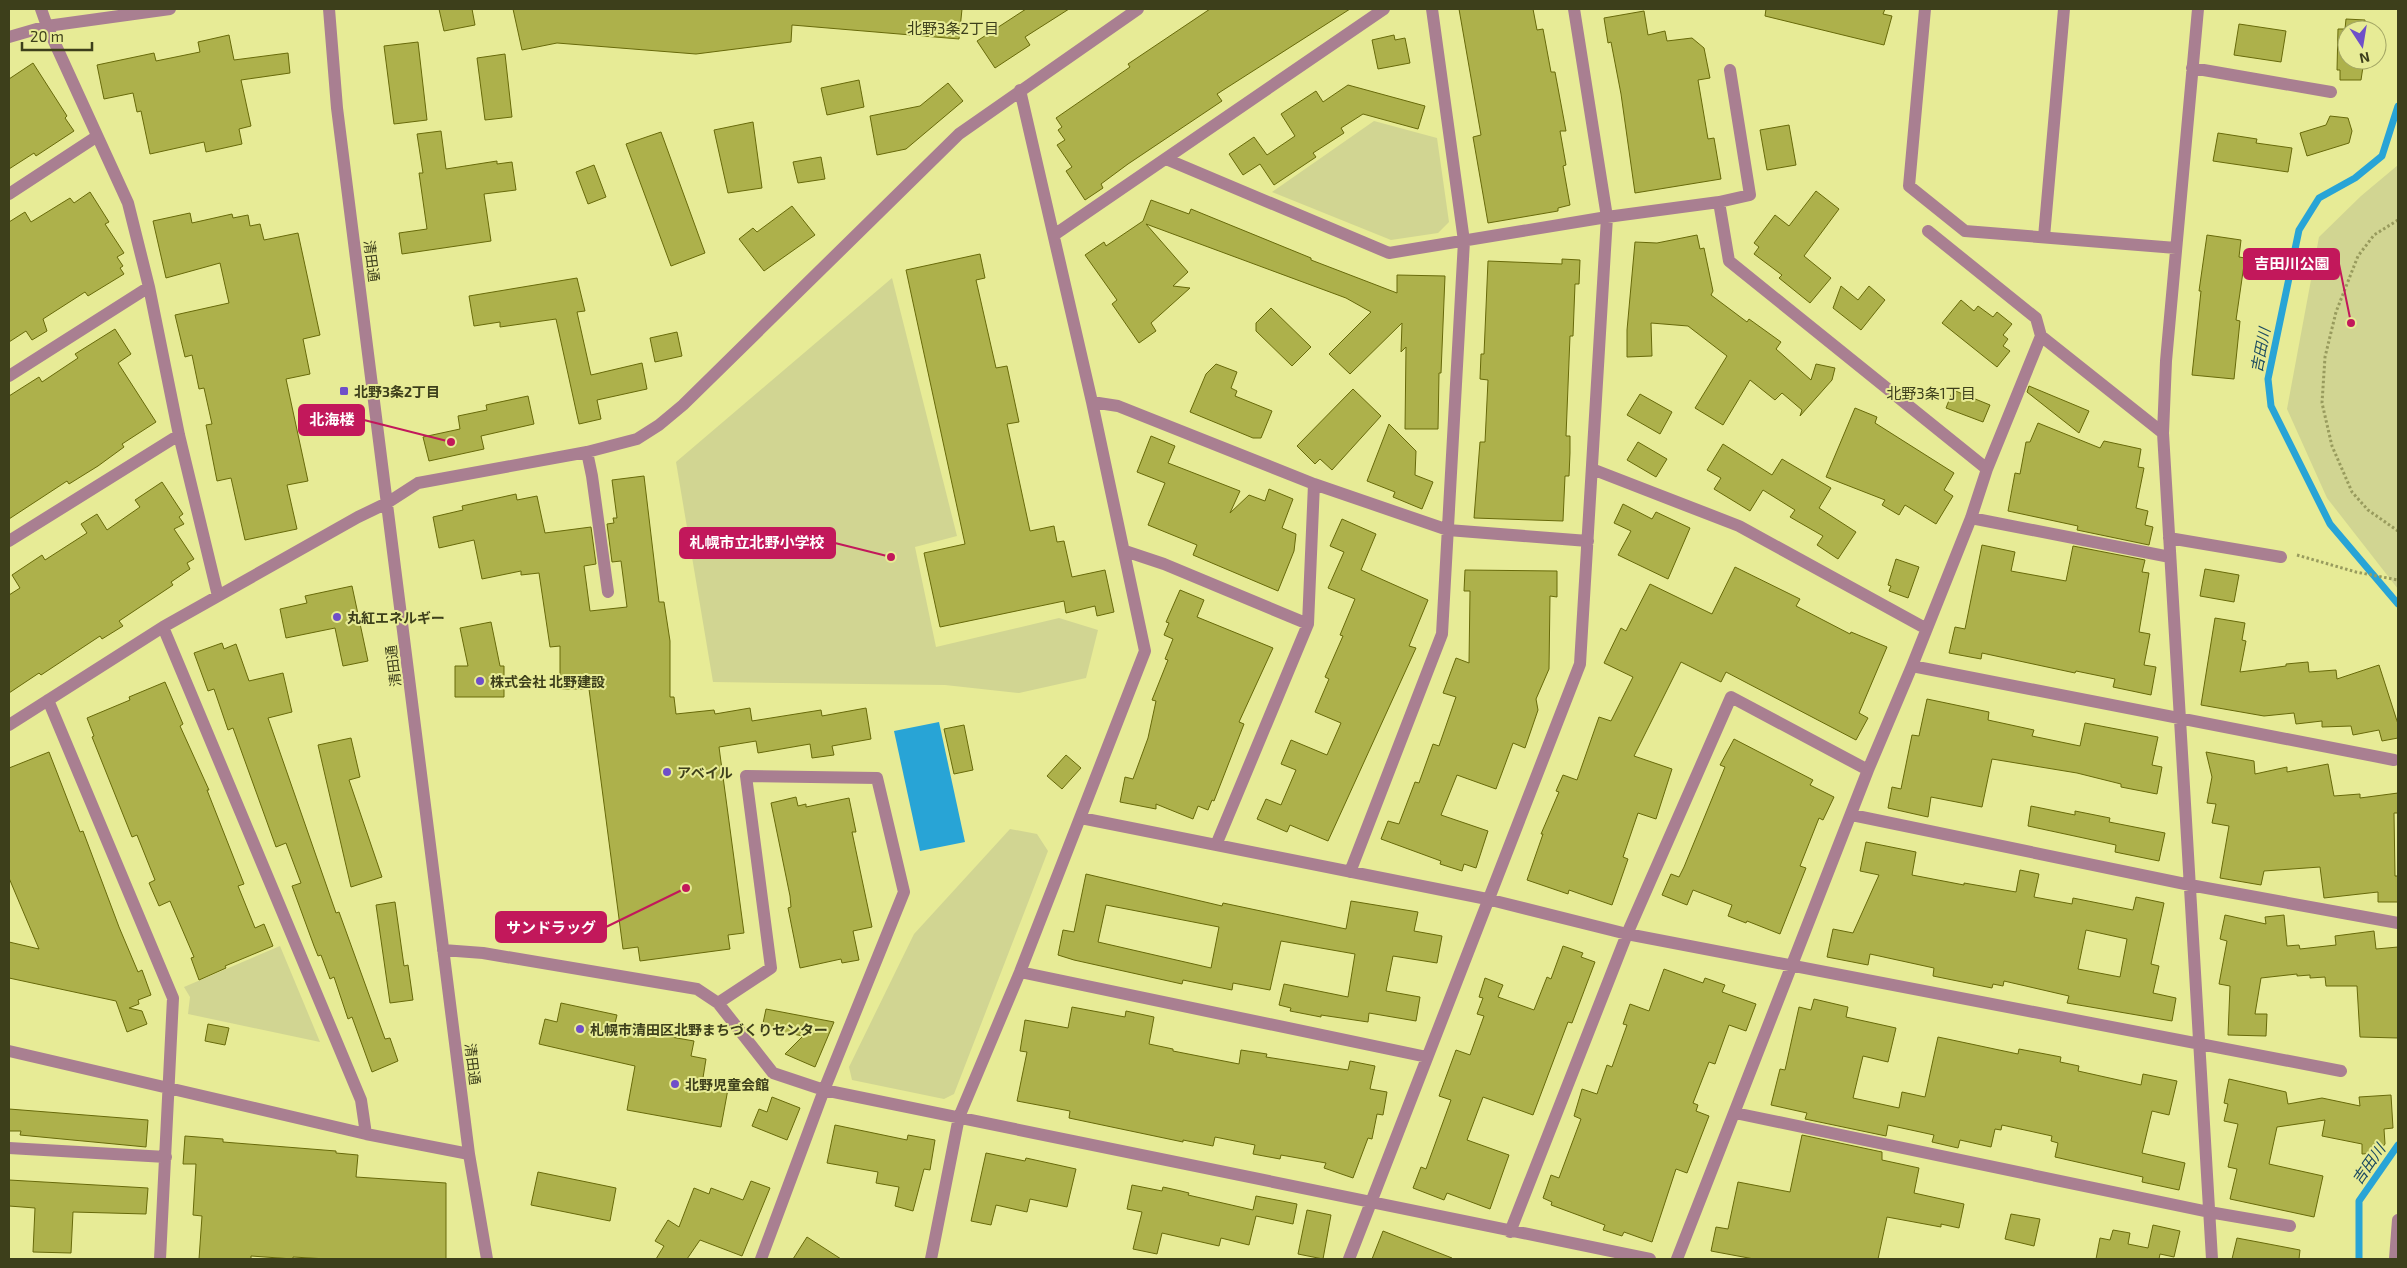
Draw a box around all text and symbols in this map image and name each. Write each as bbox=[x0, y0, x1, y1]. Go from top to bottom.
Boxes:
district label: 北野3条2丁目 bbox=[907, 19, 999, 37]
scale bar bbox=[22, 20, 92, 52]
north arrow bbox=[2337, 20, 2387, 70]
text: 20 m bbox=[30, 27, 64, 45]
text: N bbox=[2358, 49, 2372, 68]
street label: 清田通 bbox=[361, 239, 383, 283]
callout: 吉田川公園 bbox=[2244, 249, 2339, 279]
text: 吉田川公園 bbox=[2254, 254, 2330, 272]
water label: 吉田川 bbox=[2247, 324, 2274, 374]
place label: 北野3条2丁目 bbox=[354, 383, 440, 400]
district label: 北野3条1丁目 bbox=[1886, 384, 1976, 402]
marker: 北野3条2丁目 bbox=[338, 385, 350, 397]
callout: 北海楼 bbox=[299, 405, 364, 435]
text: 北海楼 bbox=[309, 410, 355, 428]
callout: 札幌市立北野小学校 bbox=[680, 528, 835, 558]
text: 札幌市立北野小学校 bbox=[689, 533, 825, 551]
place label: 丸紅エネルギー bbox=[347, 609, 445, 626]
marker: 丸紅エネルギー bbox=[331, 611, 343, 623]
street label: 清田通 bbox=[382, 644, 404, 688]
place label: 株式会社 北野建設 bbox=[490, 673, 605, 690]
marker: 株式会社 北野建設 bbox=[474, 675, 486, 687]
place label: アベイル bbox=[677, 764, 733, 781]
marker: アベイル bbox=[661, 766, 673, 778]
callout: サンドラッグ bbox=[496, 912, 606, 942]
text: サンドラッグ bbox=[506, 918, 596, 936]
place label: 札幌市清田区北野まちづくりセンター bbox=[590, 1021, 828, 1038]
marker: 札幌市清田区北野まちづくりセンター bbox=[574, 1023, 586, 1035]
street label: 清田通 bbox=[462, 1042, 484, 1086]
place label: 北野児童会館 bbox=[685, 1076, 769, 1093]
marker: 北野児童会館 bbox=[669, 1078, 681, 1090]
water label: 吉田川 bbox=[2348, 1139, 2389, 1188]

